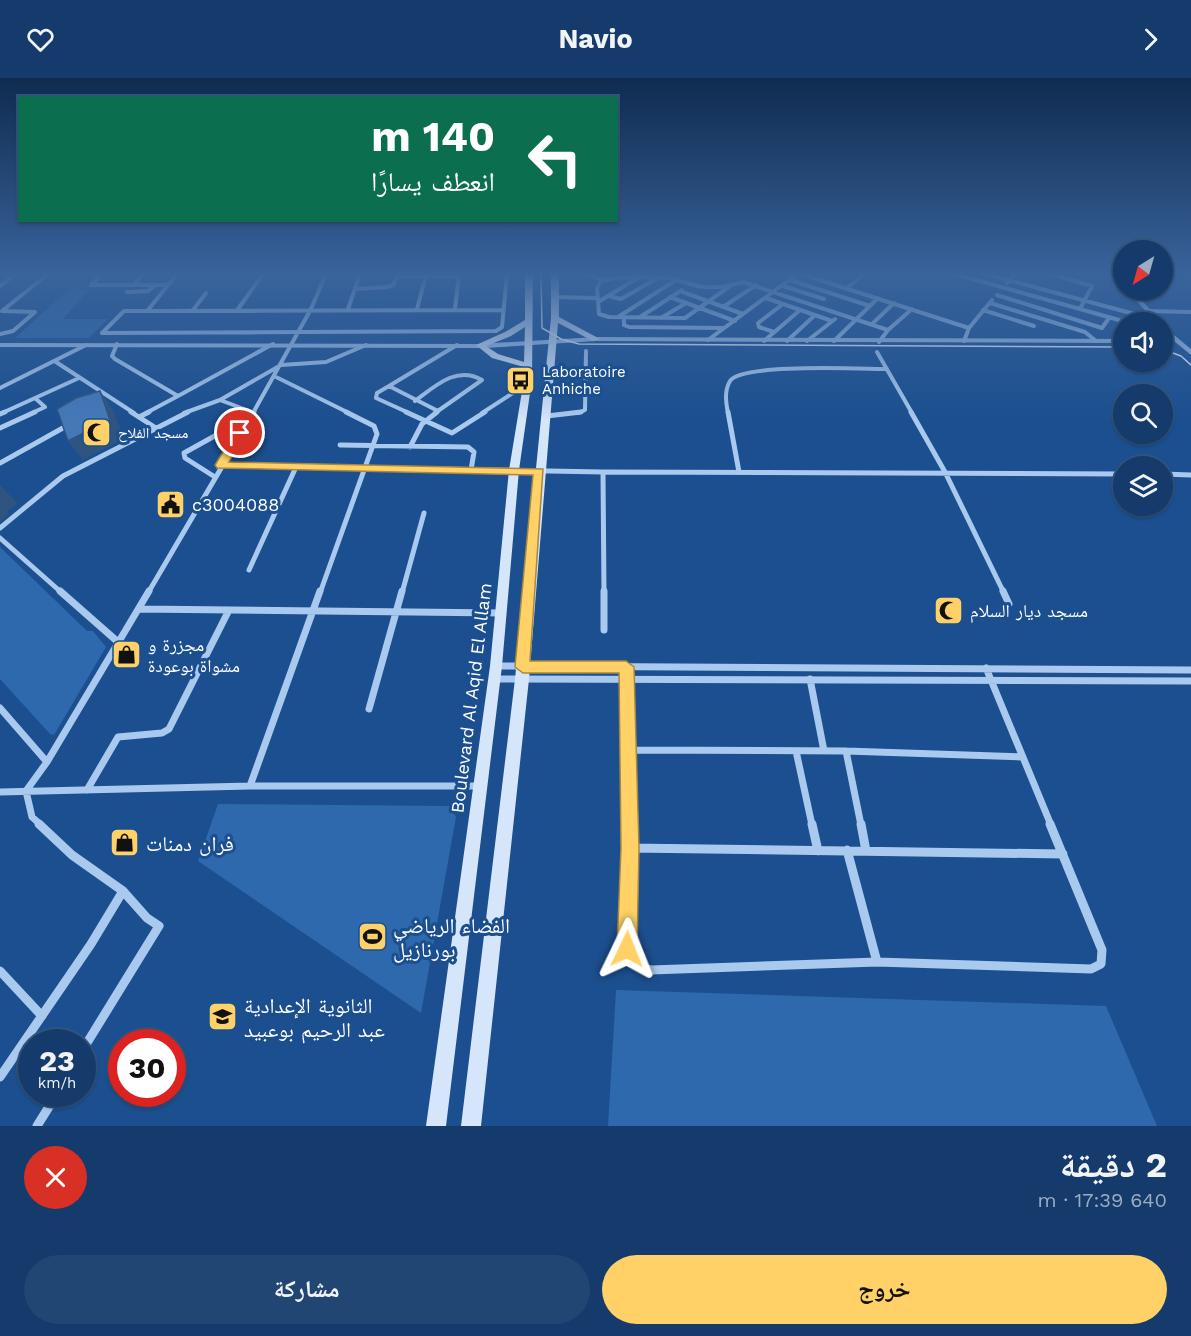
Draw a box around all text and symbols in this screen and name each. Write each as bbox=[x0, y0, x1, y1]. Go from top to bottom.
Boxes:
icon: heart bbox=[24, 23, 57, 56]
text: Navio bbox=[558, 23, 633, 55]
icon: forward bbox=[1134, 23, 1167, 56]
text: 140 m bbox=[371, 112, 495, 161]
icon: left bbox=[516, 120, 594, 198]
text: انعطف يسارًا bbox=[371, 166, 495, 198]
north arrow bbox=[1113, 240, 1173, 300]
map controls bbox=[1113, 240, 1173, 516]
button: sound bbox=[1113, 312, 1173, 372]
place label: Laboratoire Anhiche bbox=[542, 363, 626, 398]
bus stop icon: Laboratoire Anhiche bbox=[505, 365, 537, 397]
button: search bbox=[1113, 384, 1173, 444]
pin bbox=[214, 407, 265, 458]
icon: arrive bbox=[223, 416, 256, 449]
mosque icon: مسجد الفلاح bbox=[81, 417, 113, 449]
place label: مسجد الفلاح bbox=[118, 424, 188, 443]
button: layers bbox=[1113, 456, 1173, 516]
public building icon: c3004088 bbox=[155, 488, 187, 520]
place label: c3004088 bbox=[192, 494, 279, 515]
street label: Boulevard Al Aqid El Allam bbox=[446, 582, 496, 814]
mosque icon: مسجد ديار السلام bbox=[933, 594, 965, 626]
place label: مسجد ديار السلام bbox=[970, 600, 1088, 623]
place label: مجزرة و مشواة بوعودة bbox=[148, 634, 240, 676]
shop icon: مجزرة و مشواة بوعودة bbox=[111, 638, 143, 670]
shop icon: فران دمنات bbox=[109, 827, 141, 859]
place label: فران دمنات bbox=[146, 831, 234, 856]
place label: الفضاء الرياضي بورنازيل bbox=[393, 913, 510, 963]
position arrow bbox=[595, 917, 659, 981]
sports icon: الفضاء الرياضي بورنازيل bbox=[356, 921, 388, 953]
place label: الثانوية الإعدادية عبد الرحيم بوعبيد bbox=[244, 993, 385, 1044]
school or university icon: الثانوية الإعدادية عبد الرحيم بوعبيد bbox=[207, 1001, 239, 1033]
speed limit sign: 30 bbox=[108, 1029, 186, 1107]
text: 23 bbox=[39, 1043, 75, 1078]
text: km/h bbox=[38, 1074, 76, 1092]
text: 2 دقيقة bbox=[1060, 1144, 1167, 1186]
button: close bbox=[24, 1146, 87, 1209]
text: 640 m · 17:39 bbox=[1038, 1188, 1167, 1212]
button: مشاركة bbox=[24, 1255, 590, 1324]
button: خروج bbox=[602, 1255, 1167, 1324]

